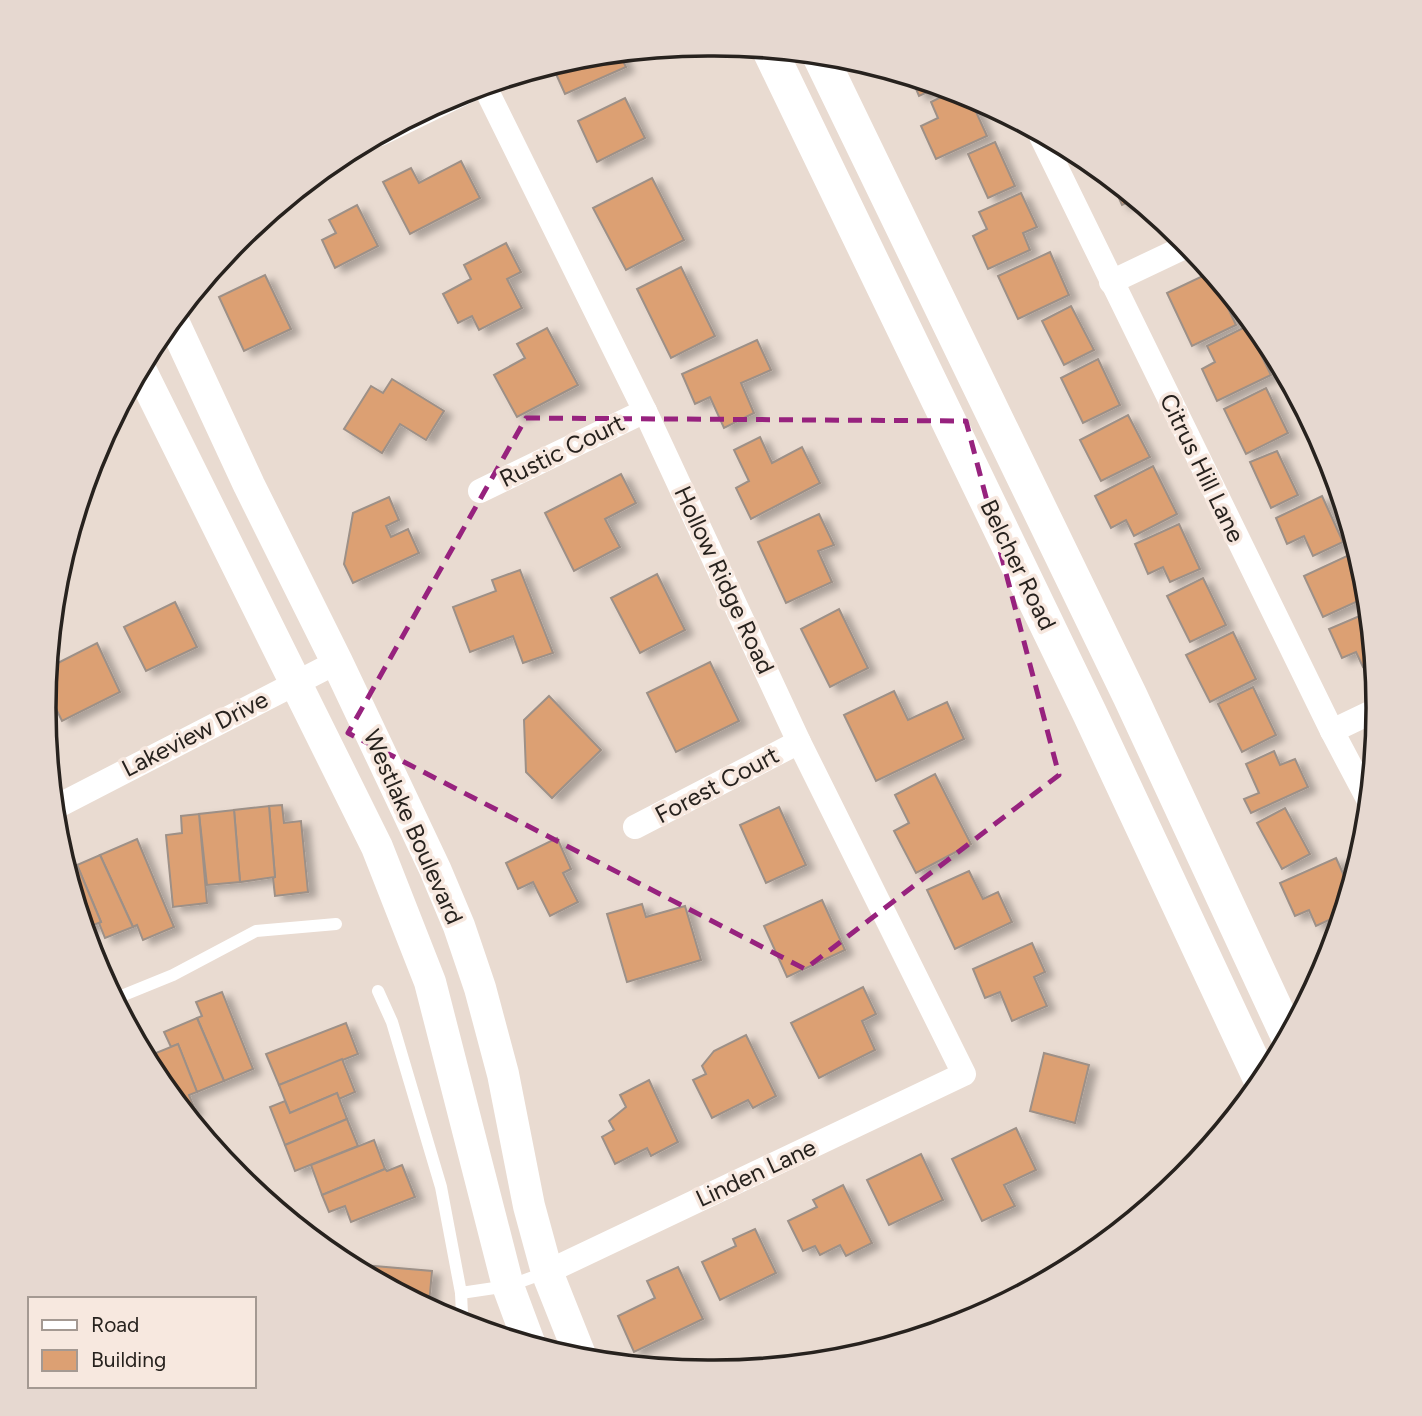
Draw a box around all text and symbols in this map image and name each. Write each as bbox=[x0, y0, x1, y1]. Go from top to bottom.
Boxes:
street label: Citrus Hill Lane bbox=[1154, 389, 1251, 547]
street label: Rustic Court bbox=[495, 408, 629, 493]
street label: Hollow Ridge Road bbox=[668, 481, 781, 678]
street label: Belcher Road bbox=[974, 495, 1063, 635]
street label: Lakeview Drive bbox=[117, 684, 273, 783]
street label: Westlake Boulevard bbox=[357, 725, 469, 929]
street label: Forest Court bbox=[650, 740, 784, 829]
street label: Linden Lane bbox=[691, 1132, 820, 1213]
legend bbox=[28, 1297, 256, 1388]
text: Road bbox=[91, 1312, 139, 1337]
text: Building bbox=[91, 1347, 166, 1372]

